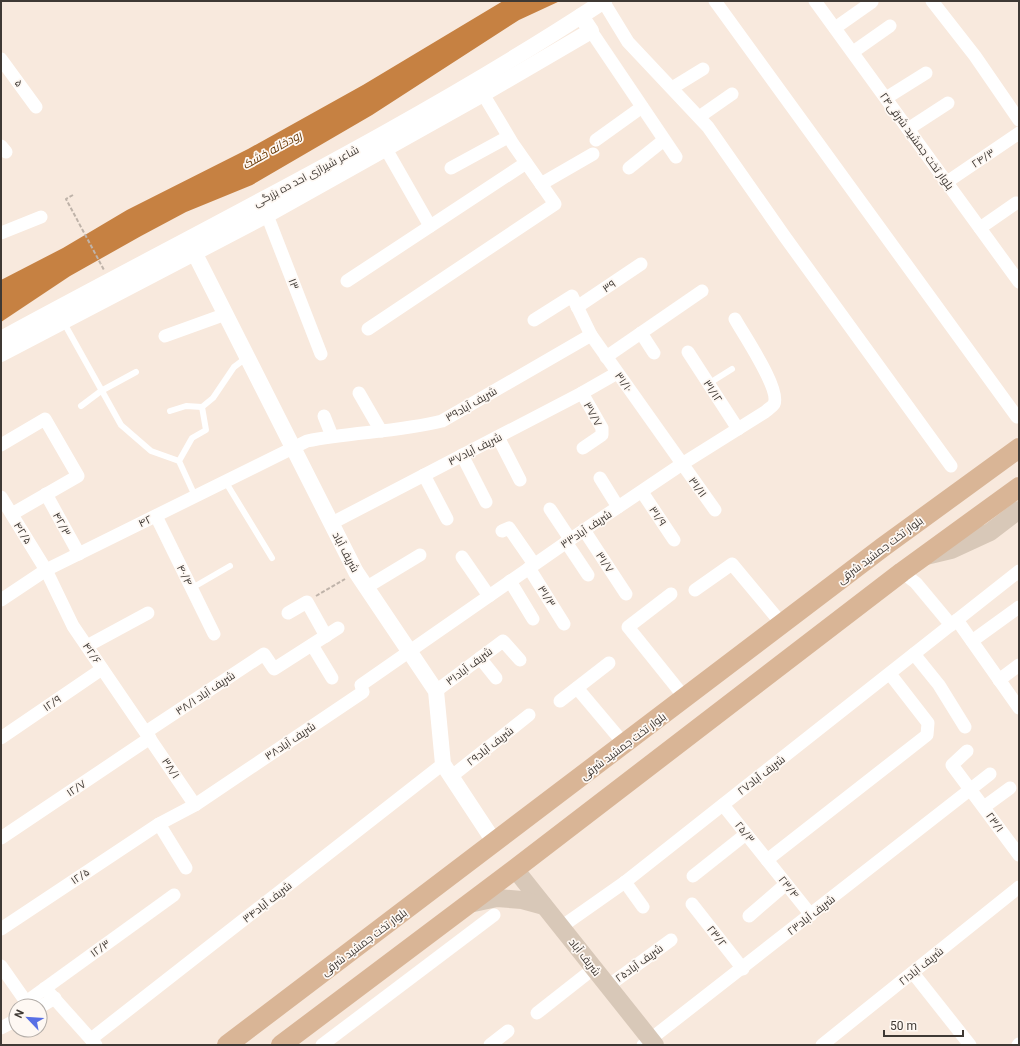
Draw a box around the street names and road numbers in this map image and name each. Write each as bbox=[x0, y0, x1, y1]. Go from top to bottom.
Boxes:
street label: ۵ bbox=[12, 77, 26, 90]
street label: بلوار تخت جمشید شرقی۲۴ bbox=[877, 90, 956, 192]
street label: شاعر شیرازی احد ده بزرگی bbox=[251, 143, 361, 210]
street label: ۲۴/۳ bbox=[969, 146, 997, 171]
street label: ۱۳ bbox=[286, 277, 302, 292]
street label: ۳۹ bbox=[600, 277, 618, 295]
street label: ۳۱/۱۰ bbox=[612, 370, 635, 395]
street label: ۳۱/۱۲ bbox=[700, 377, 725, 405]
street label: شریف آباد۳۹ bbox=[443, 385, 499, 424]
street label: ۳۷/۷ bbox=[581, 400, 605, 429]
street label: شریف آباد۳۷ bbox=[446, 430, 504, 468]
street label: ۳۱/۱۱ bbox=[686, 475, 709, 500]
street label: ۳۱/۹ bbox=[646, 504, 669, 529]
street label: شریف آباد۳۳ bbox=[558, 508, 614, 551]
street label: ۴۲/۳ bbox=[50, 510, 73, 538]
street label: ۴۲ bbox=[136, 513, 154, 530]
street label: بلوار تخت جمشید شرقی bbox=[835, 514, 926, 587]
street label: ۴۲/۵ bbox=[11, 520, 34, 547]
street label: شریف آباد bbox=[330, 530, 362, 575]
street label: ۳۱/۷ bbox=[593, 549, 616, 575]
street label: ۴۰/۴ bbox=[174, 563, 195, 588]
street label: ۳۱/۳ bbox=[535, 583, 558, 609]
street label: ۴۲/۶ bbox=[80, 640, 103, 666]
street label: شریف آباد۳۱ bbox=[444, 645, 495, 688]
street label: ۳۸/۱ شریف آباد bbox=[173, 669, 237, 718]
street label: ۱۲/۹ bbox=[41, 693, 64, 714]
street label: بلوار تخت جمشید شرقی bbox=[578, 710, 669, 783]
street label: شریف آباد۳۸ bbox=[262, 720, 318, 763]
street label: شریف آباد۲۹ bbox=[464, 724, 516, 769]
street label: شریف آباد۲۷ bbox=[735, 753, 788, 798]
street label: ۳۸/۱ bbox=[159, 755, 182, 781]
street label: ۱۲/۷ bbox=[64, 777, 89, 800]
street label: ۲۳/۱ bbox=[983, 810, 1006, 835]
street label: ۲۵/۳ bbox=[732, 819, 757, 846]
street label: ۱۲/۵ bbox=[68, 866, 92, 887]
street label: ۲۳/۴ bbox=[776, 873, 802, 901]
street label: شریف آباد۳۴ bbox=[240, 879, 294, 926]
street label: شریف آباد۲۳ bbox=[785, 893, 838, 938]
street label: بلوار تخت جمشید شرقی bbox=[319, 906, 410, 979]
street label: ۲۳/۲ bbox=[704, 923, 729, 950]
street label: شریف آباد bbox=[566, 936, 603, 979]
street label: ۱۲/۳ bbox=[88, 937, 113, 960]
street label: شریف آباد۲۵ bbox=[613, 942, 666, 985]
street label: شریف آباد۲۱ bbox=[897, 945, 946, 988]

